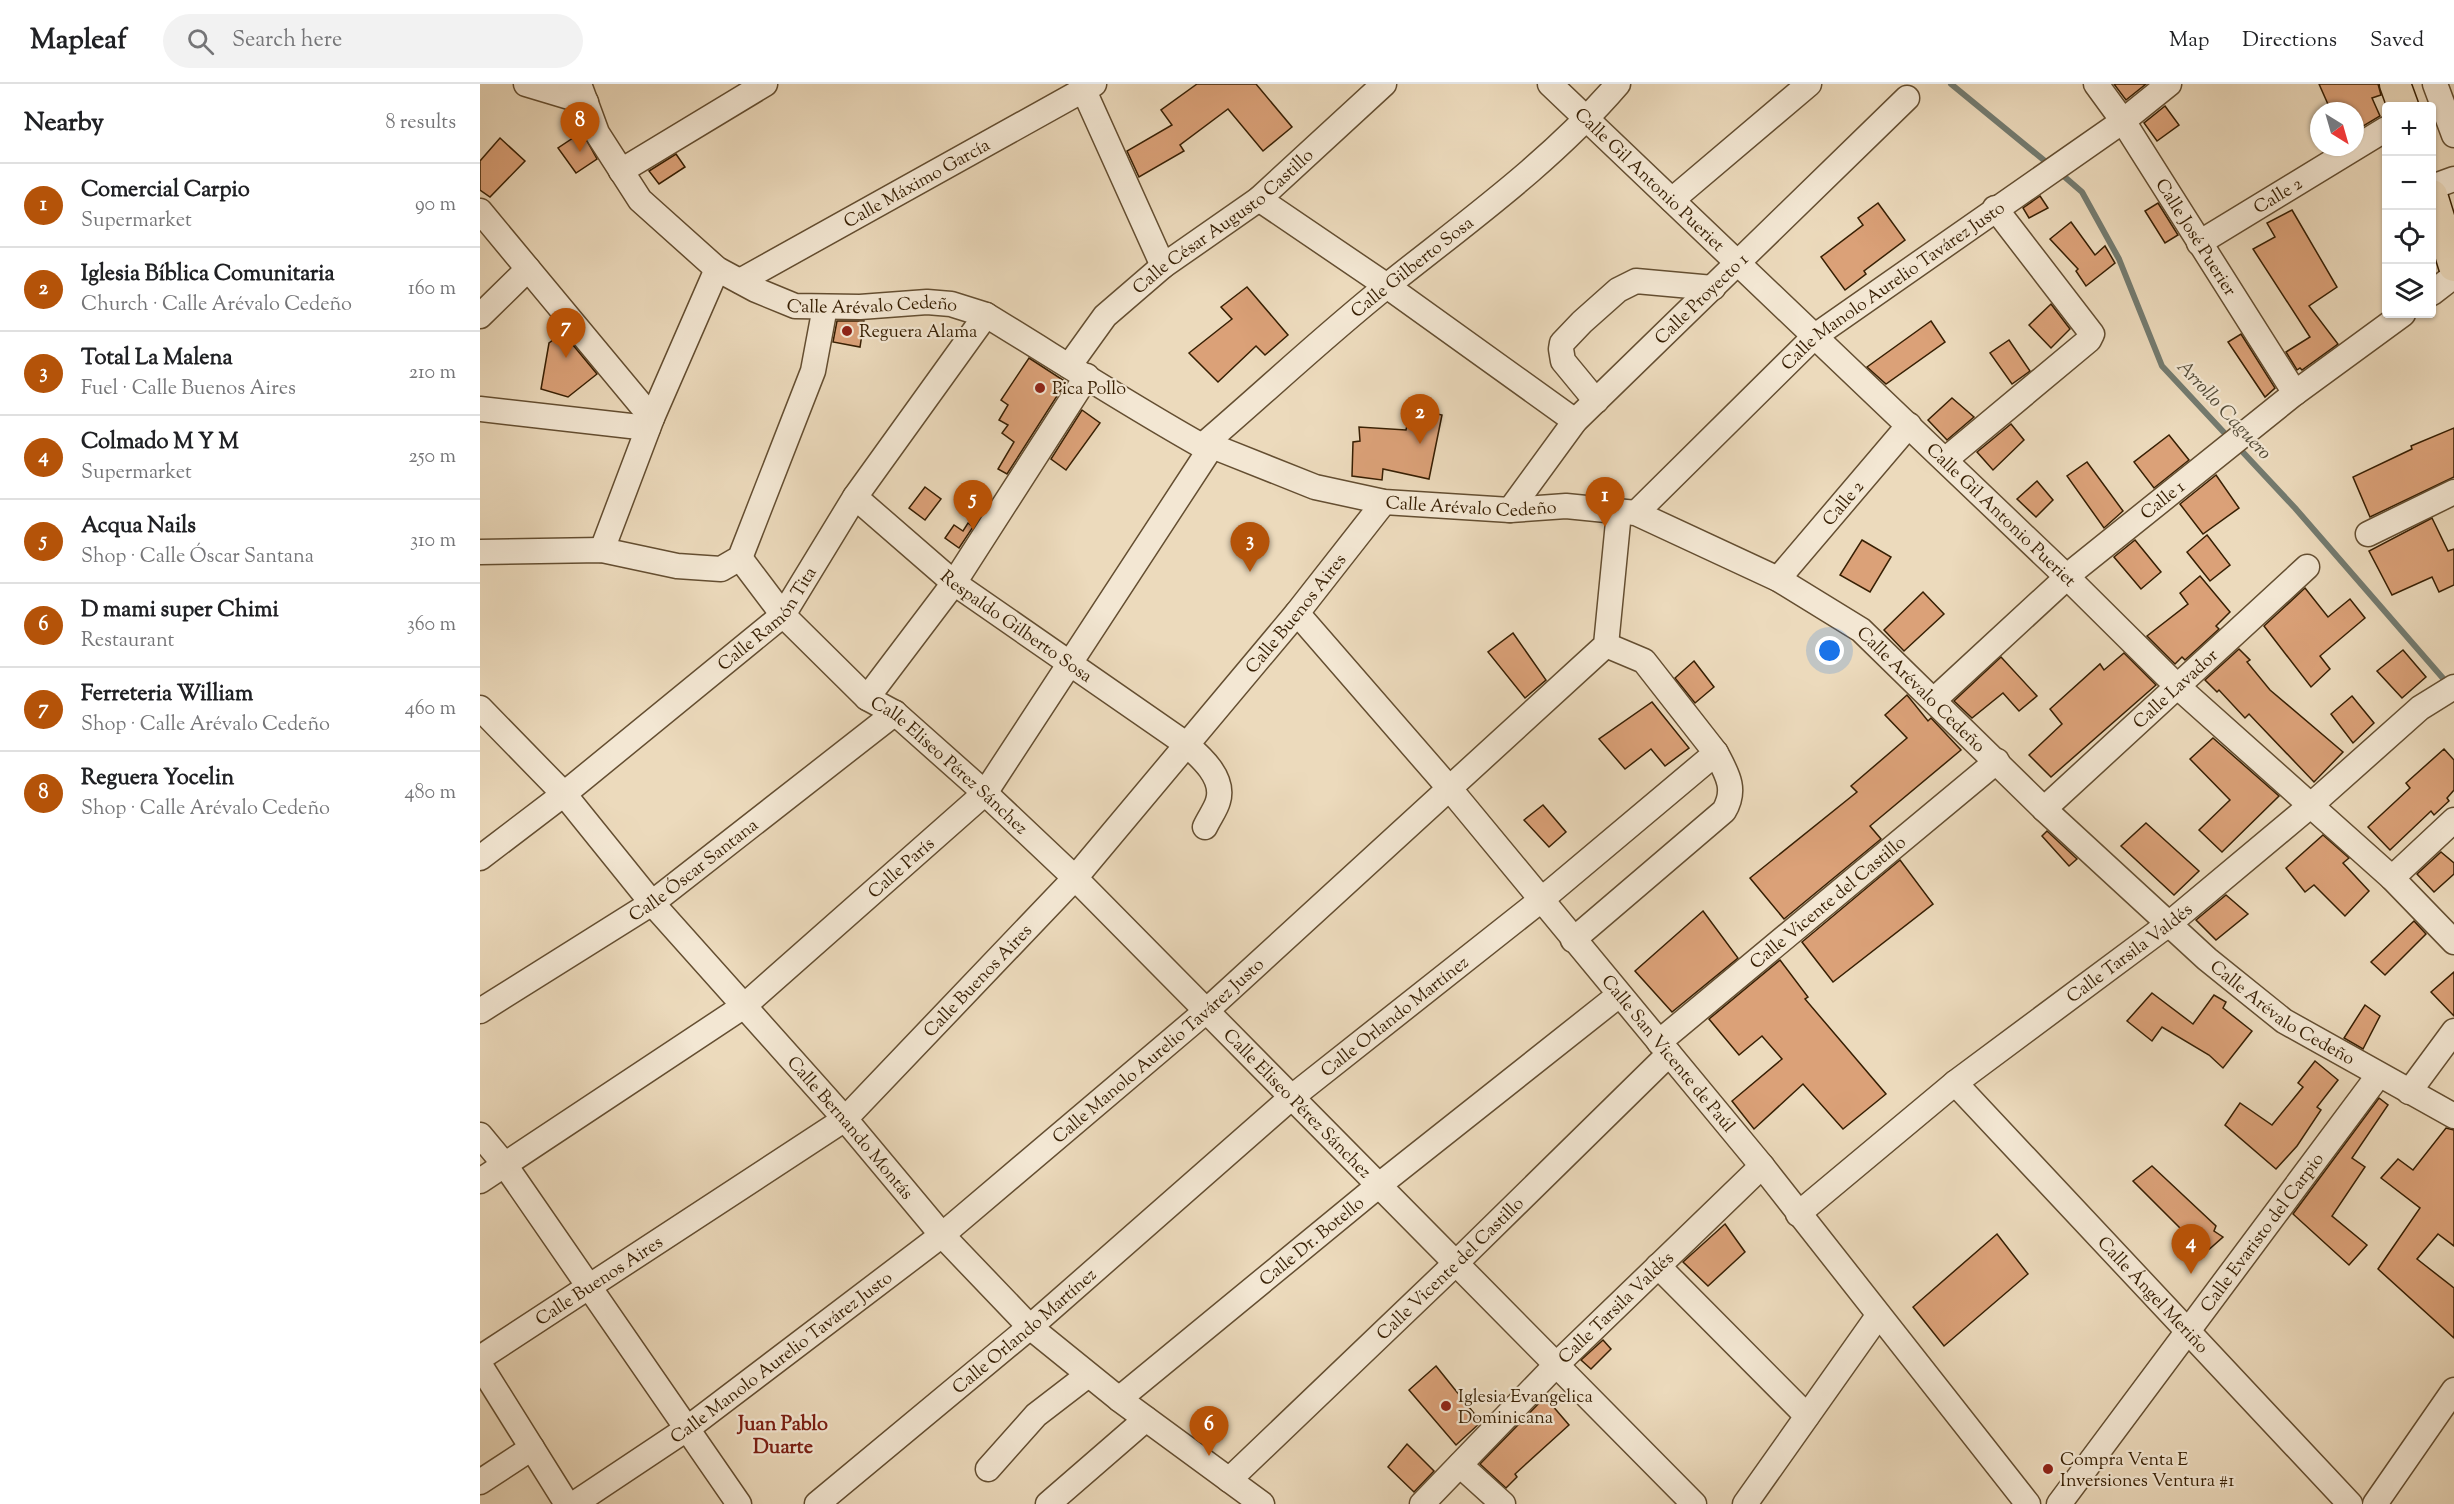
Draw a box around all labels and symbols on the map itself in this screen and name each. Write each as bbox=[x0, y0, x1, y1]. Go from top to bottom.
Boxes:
north arrow bbox=[2310, 102, 2364, 156]
pin: 8 bbox=[560, 103, 600, 152]
street label: Calle Gil Antonio Pueriet bbox=[1568, 103, 1729, 259]
street label: Calle Máximo García bbox=[839, 133, 995, 236]
street label: Calle César Augusto Castillo bbox=[1128, 144, 1321, 302]
street label: Calle 2 bbox=[2249, 172, 2309, 222]
street label: Calle José Puerier bbox=[2148, 174, 2242, 302]
street label: Calle Manolo Aurelio Tavárez Justo bbox=[1776, 196, 2011, 378]
street label: Calle Gilberto Sosa bbox=[1346, 211, 1480, 325]
street label: Calle Proyecto 1 bbox=[1650, 248, 1755, 352]
street label: Calle Arévalo Cedeño bbox=[782, 291, 961, 322]
pin: 7 bbox=[546, 308, 586, 358]
place label: Reguera Alama bbox=[859, 320, 977, 346]
marker: Reguera Alama bbox=[840, 324, 854, 338]
water label: Arrollo Caguero bbox=[2169, 354, 2277, 467]
place label: Pica Pollo bbox=[1052, 377, 1126, 403]
marker: Pica Pollo bbox=[1033, 381, 1047, 395]
pin: 2 bbox=[1400, 394, 1440, 444]
street label: Calle Gil Antonio Pueriet bbox=[1919, 438, 2081, 594]
street label: Calle 2 bbox=[1817, 475, 1872, 533]
street label: Calle 1 bbox=[2136, 475, 2192, 527]
pin: 1 bbox=[1586, 478, 1624, 527]
pin: 5 bbox=[954, 480, 992, 530]
street label: Calle Arévalo Cedeño bbox=[1385, 491, 1558, 525]
pin: 3 bbox=[1230, 522, 1270, 572]
street label: Calle Buenos Aires bbox=[1240, 549, 1354, 680]
street label: Calle Ramón Tita bbox=[713, 563, 824, 678]
street label: Respaldo Gilberto Sosa bbox=[933, 565, 1097, 690]
street label: Calle Arévalo Cedeño bbox=[1850, 621, 1990, 760]
your location bbox=[1815, 636, 1844, 665]
street label: Calle Lavador bbox=[2128, 644, 2225, 736]
street label: Calle Eliseo Pérez Sánchez bbox=[865, 691, 1033, 842]
street label: Calle Óscar Santana bbox=[625, 813, 765, 929]
street label: Calle Vicente del Castillo bbox=[1745, 831, 1913, 976]
street label: Calle París bbox=[863, 832, 941, 906]
street label: Calle Tarsila Valdés bbox=[2062, 898, 2199, 1011]
street label: Calle Buenos Aires bbox=[918, 919, 1039, 1044]
street label: Calle Orlando Martínez bbox=[1316, 951, 1475, 1084]
street label: Calle Manolo Aurelio Tavárez Justo bbox=[1048, 953, 1271, 1151]
street label: Calle Arévalo Cedeño bbox=[2203, 955, 2359, 1073]
street label: Calle San Vicente de Paúl bbox=[1594, 970, 1740, 1139]
street label: Calle Eliseo Pérez Sánchez bbox=[1216, 1024, 1376, 1185]
street label: Calle Bernando Montás bbox=[780, 1051, 918, 1206]
street label: Calle Evaristo del Carpio bbox=[2195, 1148, 2331, 1319]
street label: Calle Dr. Botello bbox=[1254, 1191, 1371, 1293]
street label: Calle Vicente del Castillo bbox=[1372, 1192, 1531, 1347]
pin: 4 bbox=[2172, 1224, 2210, 1274]
street label: Calle Buenos Aires bbox=[531, 1230, 669, 1333]
street label: Calle Ángel Meriño bbox=[2090, 1231, 2214, 1360]
street label: Calle Tarsila Valdés bbox=[1553, 1247, 1681, 1371]
street label: Calle Orlando Martínez bbox=[947, 1263, 1103, 1401]
street label: Calle Manolo Aurelio Tavárez Justo bbox=[666, 1266, 899, 1451]
place label: Iglesia Evangelica Dominicana bbox=[1458, 1385, 1593, 1432]
marker: Iglesia Evangelica Dominicana bbox=[1439, 1399, 1453, 1413]
pin: 6 bbox=[1190, 1406, 1228, 1456]
district label: Juan Pablo Duarte bbox=[736, 1411, 828, 1463]
place label: Compra Venta E Inversiones Ventura #1 bbox=[2060, 1448, 2234, 1495]
marker: Compra Venta E Inversiones Ventura #1 bbox=[2041, 1462, 2055, 1476]

